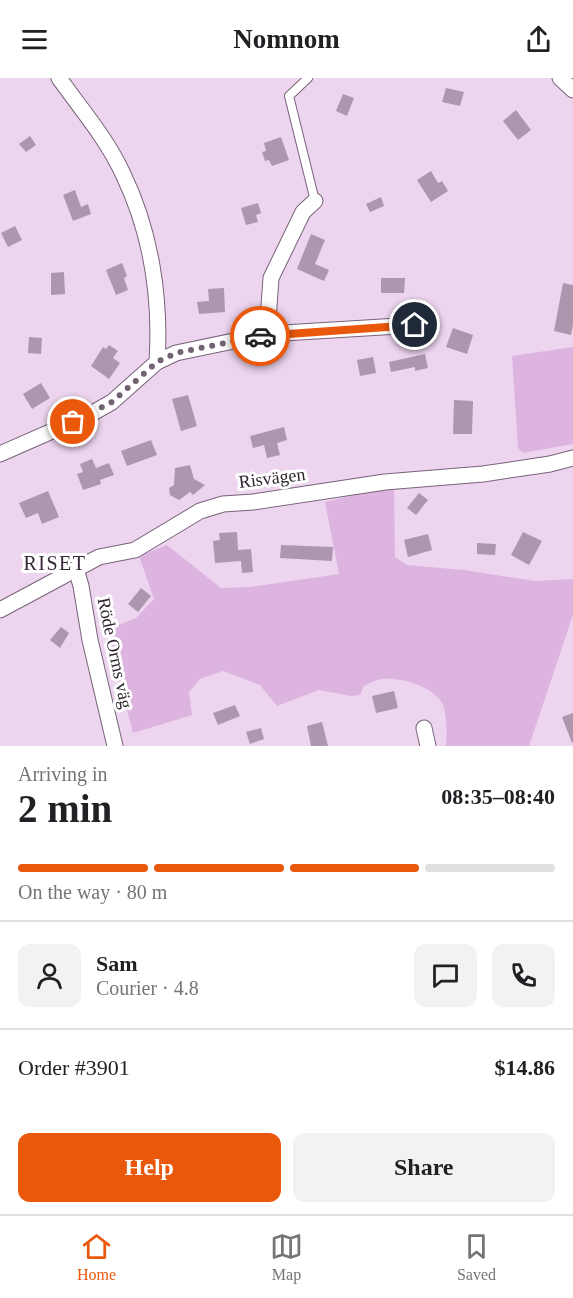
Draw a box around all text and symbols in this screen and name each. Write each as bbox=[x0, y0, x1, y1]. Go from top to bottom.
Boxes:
icon: menu bbox=[18, 23, 51, 56]
icon: share bbox=[522, 23, 555, 56]
text: Nomnom bbox=[233, 24, 340, 54]
pin bbox=[389, 299, 440, 350]
courier bbox=[230, 306, 290, 366]
icon: home bbox=[398, 308, 431, 341]
icon: car bbox=[244, 320, 277, 353]
pin bbox=[47, 396, 98, 447]
icon: bag bbox=[56, 405, 89, 438]
street label: Risvägen bbox=[238, 464, 306, 492]
district label: RISET bbox=[23, 552, 87, 574]
street label: Röde Orms väg bbox=[93, 596, 137, 710]
text: Arriving in bbox=[18, 763, 107, 785]
text: 08:35–08:40 bbox=[441, 784, 555, 809]
text: 2 min bbox=[18, 787, 112, 830]
text: On the way · 80 m bbox=[18, 881, 167, 903]
button: person bbox=[18, 944, 81, 1007]
button: chat bbox=[414, 944, 477, 1007]
button: phone bbox=[492, 944, 555, 1007]
text: Sam bbox=[96, 951, 138, 976]
text: Courier · 4.8 bbox=[96, 977, 199, 999]
text: Order #3901 bbox=[18, 1055, 130, 1080]
text: $14.86 bbox=[495, 1055, 555, 1080]
button: Help bbox=[18, 1133, 281, 1202]
button: Share bbox=[293, 1133, 555, 1202]
tab: Home bbox=[77, 1230, 116, 1284]
tab: Map bbox=[270, 1230, 303, 1284]
tab: Saved bbox=[457, 1230, 496, 1284]

